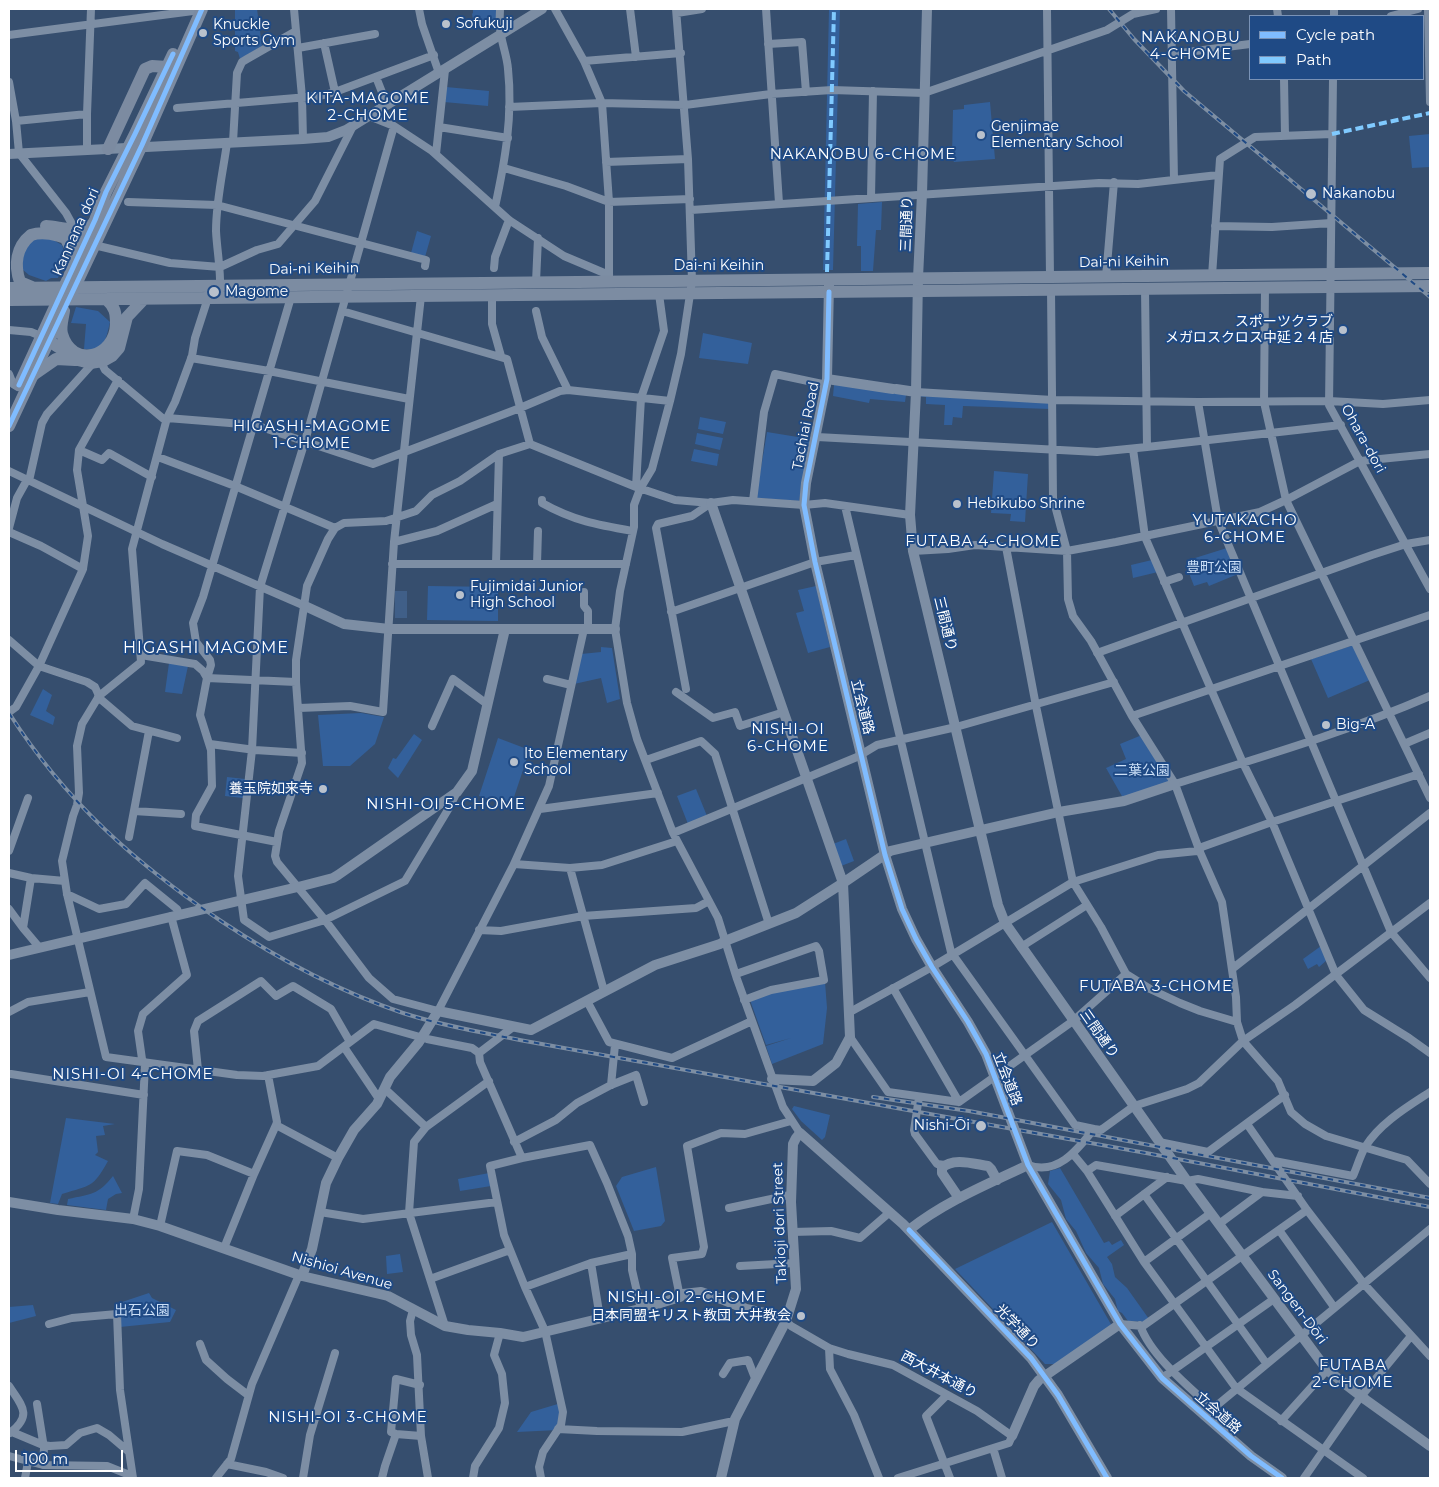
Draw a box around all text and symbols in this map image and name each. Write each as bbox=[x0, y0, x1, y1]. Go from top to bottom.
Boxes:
legend bbox=[1249, 15, 1424, 80]
place label: Sofukuji bbox=[456, 16, 513, 32]
place label: Knuckle Sports Gym bbox=[213, 17, 295, 49]
marker: Sofukuji bbox=[440, 18, 452, 30]
text: Cycle path bbox=[1296, 25, 1375, 44]
marker: Knuckle Sports Gym bbox=[197, 27, 209, 39]
district label: NAKANOBU 4-CHOME bbox=[1140, 29, 1242, 64]
text: Path bbox=[1296, 50, 1332, 69]
district label: KITA-MAGOME 2-CHOME bbox=[305, 90, 431, 125]
place label: Genjimae Elementary School bbox=[991, 119, 1123, 152]
marker: Genjimae Elementary School bbox=[975, 129, 987, 141]
district label: NAKANOBU 6-CHOME bbox=[768, 146, 958, 164]
street label: Kannana dori bbox=[49, 186, 103, 278]
place label: Nakanobu bbox=[1322, 186, 1395, 202]
marker: Nakanobu bbox=[1304, 187, 1318, 201]
street label: 三間通り bbox=[898, 196, 916, 252]
street label: Dai-ni Keihin bbox=[1079, 253, 1169, 271]
street label: Dai-ni Keihin bbox=[674, 258, 764, 274]
street label: Dai-ni Keihin bbox=[269, 260, 359, 278]
place label: Magome bbox=[225, 284, 288, 300]
marker: Magome bbox=[207, 285, 221, 299]
place label: スポーツクラブ メガロスクロス中延２４店 bbox=[1165, 314, 1333, 347]
marker: スポーツクラブ メガロスクロス中延２４店 bbox=[1337, 324, 1349, 336]
street label: Tachiai Road bbox=[789, 381, 823, 471]
street label: Ohara-dori bbox=[1337, 402, 1389, 476]
district label: HIGASHI-MAGOME 1-CHOME bbox=[231, 418, 393, 453]
place label: Hebikubo Shrine bbox=[967, 496, 1085, 512]
marker: Hebikubo Shrine bbox=[951, 498, 963, 510]
district label: YUTAKACHO 6-CHOME bbox=[1191, 512, 1299, 547]
district label: FUTABA 4-CHOME bbox=[903, 533, 1063, 551]
park label: 豊町公園 bbox=[1186, 560, 1242, 576]
place label: Fujimidai Junior High School bbox=[470, 579, 583, 612]
marker: Fujimidai Junior High School bbox=[454, 589, 466, 601]
street label: 三間通り bbox=[930, 595, 960, 653]
district label: HIGASHI MAGOME bbox=[121, 638, 291, 658]
street label: 立会道路 bbox=[847, 678, 877, 736]
place label: Big-A bbox=[1336, 717, 1375, 733]
marker: Big-A bbox=[1320, 719, 1332, 731]
district label: NISHI-OI 6-CHOME bbox=[746, 721, 830, 756]
place label: Ito Elementary School bbox=[524, 746, 627, 779]
marker: Ito Elementary School bbox=[508, 756, 520, 768]
park label: 二葉公園 bbox=[1114, 763, 1170, 779]
place label: 養玉院如来寺 bbox=[229, 781, 313, 797]
marker: 養玉院如来寺 bbox=[317, 783, 329, 795]
district label: NISHI-OI 5-CHOME bbox=[364, 796, 528, 814]
district label: FUTABA 3-CHOME bbox=[1077, 978, 1235, 996]
street label: 三間通り bbox=[1076, 1006, 1122, 1062]
street label: 立会道路 bbox=[989, 1050, 1025, 1108]
district label: NISHI-OI 4-CHOME bbox=[50, 1066, 216, 1084]
place label: Nishi-Ōi bbox=[914, 1118, 970, 1134]
marker: Nishi-Ōi bbox=[974, 1119, 988, 1133]
street label: Takioji dori Street bbox=[769, 1162, 791, 1284]
street label: Nishioi Avenue bbox=[290, 1249, 394, 1293]
street label: Sangen-Dōri bbox=[1264, 1266, 1330, 1348]
district label: NISHI-OI 2-CHOME bbox=[605, 1289, 769, 1307]
street label: 光学通り bbox=[992, 1301, 1042, 1353]
park label: 出石公園 bbox=[114, 1303, 170, 1319]
place label: 日本同盟キリスト教団 大井教会 bbox=[591, 1308, 791, 1324]
marker: 日本同盟キリスト教団 大井教会 bbox=[795, 1310, 807, 1322]
street label: 西大井本通り bbox=[898, 1348, 980, 1402]
district label: FUTABA 2-CHOME bbox=[1312, 1357, 1394, 1392]
street label: 立会道路 bbox=[1191, 1388, 1245, 1438]
district label: NISHI-OI 3-CHOME bbox=[266, 1409, 430, 1427]
scale bar bbox=[18, 1440, 125, 1472]
text: 100 m bbox=[23, 1449, 68, 1468]

